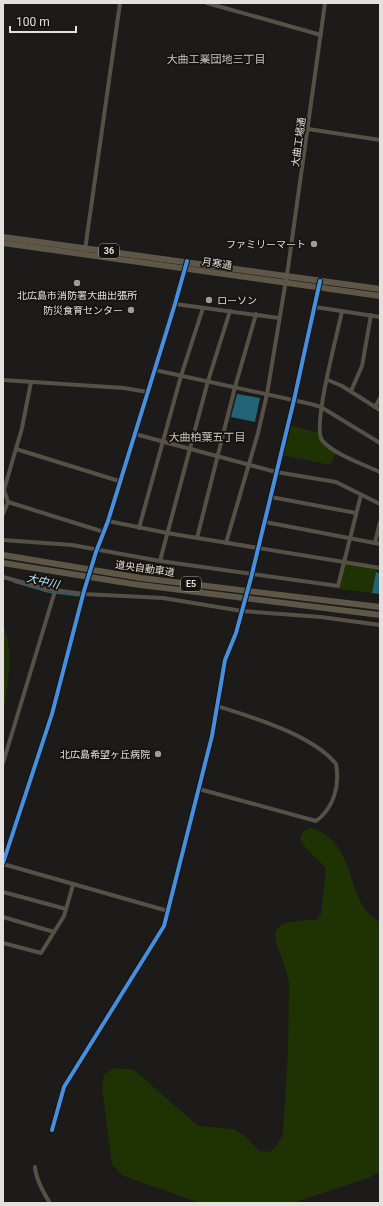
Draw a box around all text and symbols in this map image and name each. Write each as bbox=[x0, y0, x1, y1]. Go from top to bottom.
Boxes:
scale bar bbox=[10, 8, 76, 34]
text: 100 m bbox=[16, 15, 50, 29]
district label: 大曲工業団地三丁目 bbox=[167, 53, 266, 66]
street label: 大曲工場通 bbox=[290, 117, 307, 168]
place label: ファミリーマート bbox=[226, 239, 306, 250]
marker: ファミリーマート bbox=[309, 239, 319, 249]
road number: 36 bbox=[99, 244, 119, 258]
street label: 月寒通 bbox=[201, 256, 233, 271]
marker: 北広島市消防署大曲出張所 bbox=[72, 278, 82, 288]
place label: 北広島市消防署大曲出張所 bbox=[17, 290, 137, 301]
marker: ローソン bbox=[204, 295, 214, 305]
place label: ローソン bbox=[217, 295, 257, 306]
place label: 防災食育センター bbox=[43, 305, 123, 316]
marker: 防災食育センター bbox=[126, 305, 136, 315]
district label: 大曲柏葉五丁目 bbox=[169, 431, 246, 444]
street label: 道央自動車道 bbox=[114, 559, 175, 578]
water label: 大中川 bbox=[25, 571, 61, 592]
road number: E5 bbox=[181, 577, 201, 591]
place label: 北広島希望ヶ丘病院 bbox=[60, 749, 150, 760]
marker: 北広島希望ヶ丘病院 bbox=[153, 749, 163, 759]

